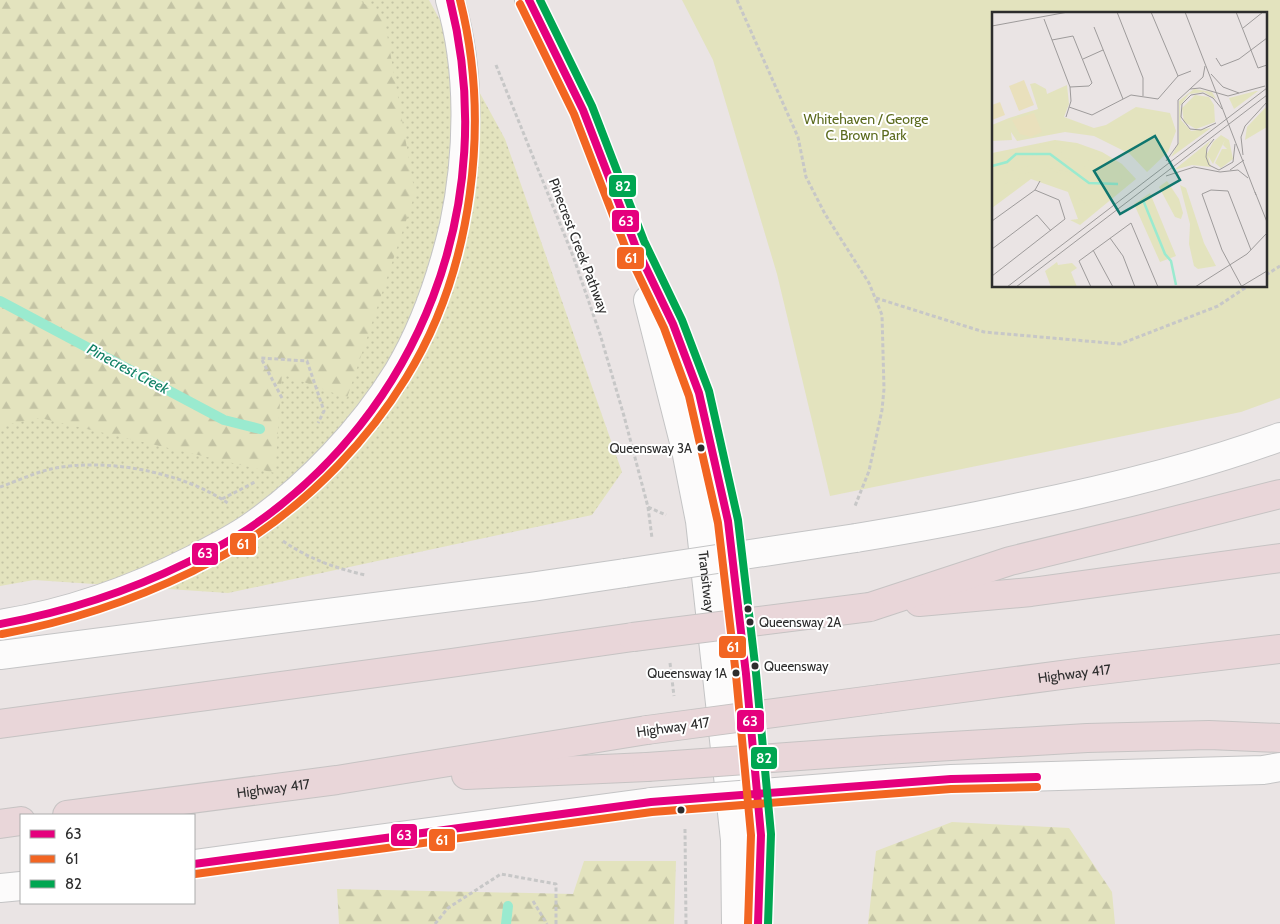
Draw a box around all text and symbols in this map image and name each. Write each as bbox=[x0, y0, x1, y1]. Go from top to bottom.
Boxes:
inset map bbox=[992, 12, 1268, 288]
park label: Whitehaven / George C. Brown Park bbox=[804, 110, 928, 144]
line badge: 82 bbox=[608, 174, 637, 198]
street label: Pinecrest Creek Pathway bbox=[545, 176, 613, 316]
text: 82 bbox=[615, 177, 631, 195]
line badge: 63 bbox=[611, 209, 640, 233]
text: 63 bbox=[618, 212, 634, 230]
line badge: 61 bbox=[616, 246, 645, 270]
text: 61 bbox=[624, 249, 638, 267]
water label: Pinecrest Creek bbox=[84, 340, 172, 398]
place label: Queensway 3A bbox=[609, 440, 692, 456]
marker: Queensway 3A bbox=[696, 443, 706, 453]
line badge: 61 bbox=[229, 532, 257, 556]
text: 61 bbox=[236, 535, 250, 553]
line badge: 63 bbox=[191, 542, 219, 566]
text: 63 bbox=[197, 544, 213, 562]
street label: Transitway bbox=[694, 550, 719, 613]
unlabelled marker bbox=[743, 604, 753, 614]
place label: Queensway 2A bbox=[759, 614, 841, 630]
marker: Queensway 2A bbox=[745, 617, 755, 627]
line badge: 61 bbox=[718, 635, 747, 659]
text: 61 bbox=[726, 638, 740, 656]
place label: Queensway bbox=[764, 658, 829, 674]
street label: Highway 417 bbox=[1037, 660, 1112, 687]
marker: Queensway bbox=[750, 661, 760, 671]
place label: Queensway 1A bbox=[647, 665, 727, 681]
marker: Queensway 1A bbox=[731, 668, 741, 678]
line badge: 63 bbox=[736, 709, 765, 733]
text: 63 bbox=[742, 712, 758, 730]
street label: Highway 417 bbox=[635, 713, 711, 741]
line badge: 82 bbox=[750, 746, 778, 770]
text: 82 bbox=[756, 749, 772, 767]
street label: Highway 417 bbox=[236, 775, 311, 802]
unlabelled marker bbox=[676, 805, 686, 815]
legend bbox=[20, 814, 195, 904]
line badge: 63 bbox=[390, 823, 418, 847]
text: 63 bbox=[65, 825, 82, 843]
text: 63 bbox=[396, 826, 412, 844]
line badge: 61 bbox=[428, 828, 456, 852]
text: 61 bbox=[435, 831, 449, 849]
text: 61 bbox=[65, 850, 78, 868]
text: 82 bbox=[65, 875, 82, 893]

